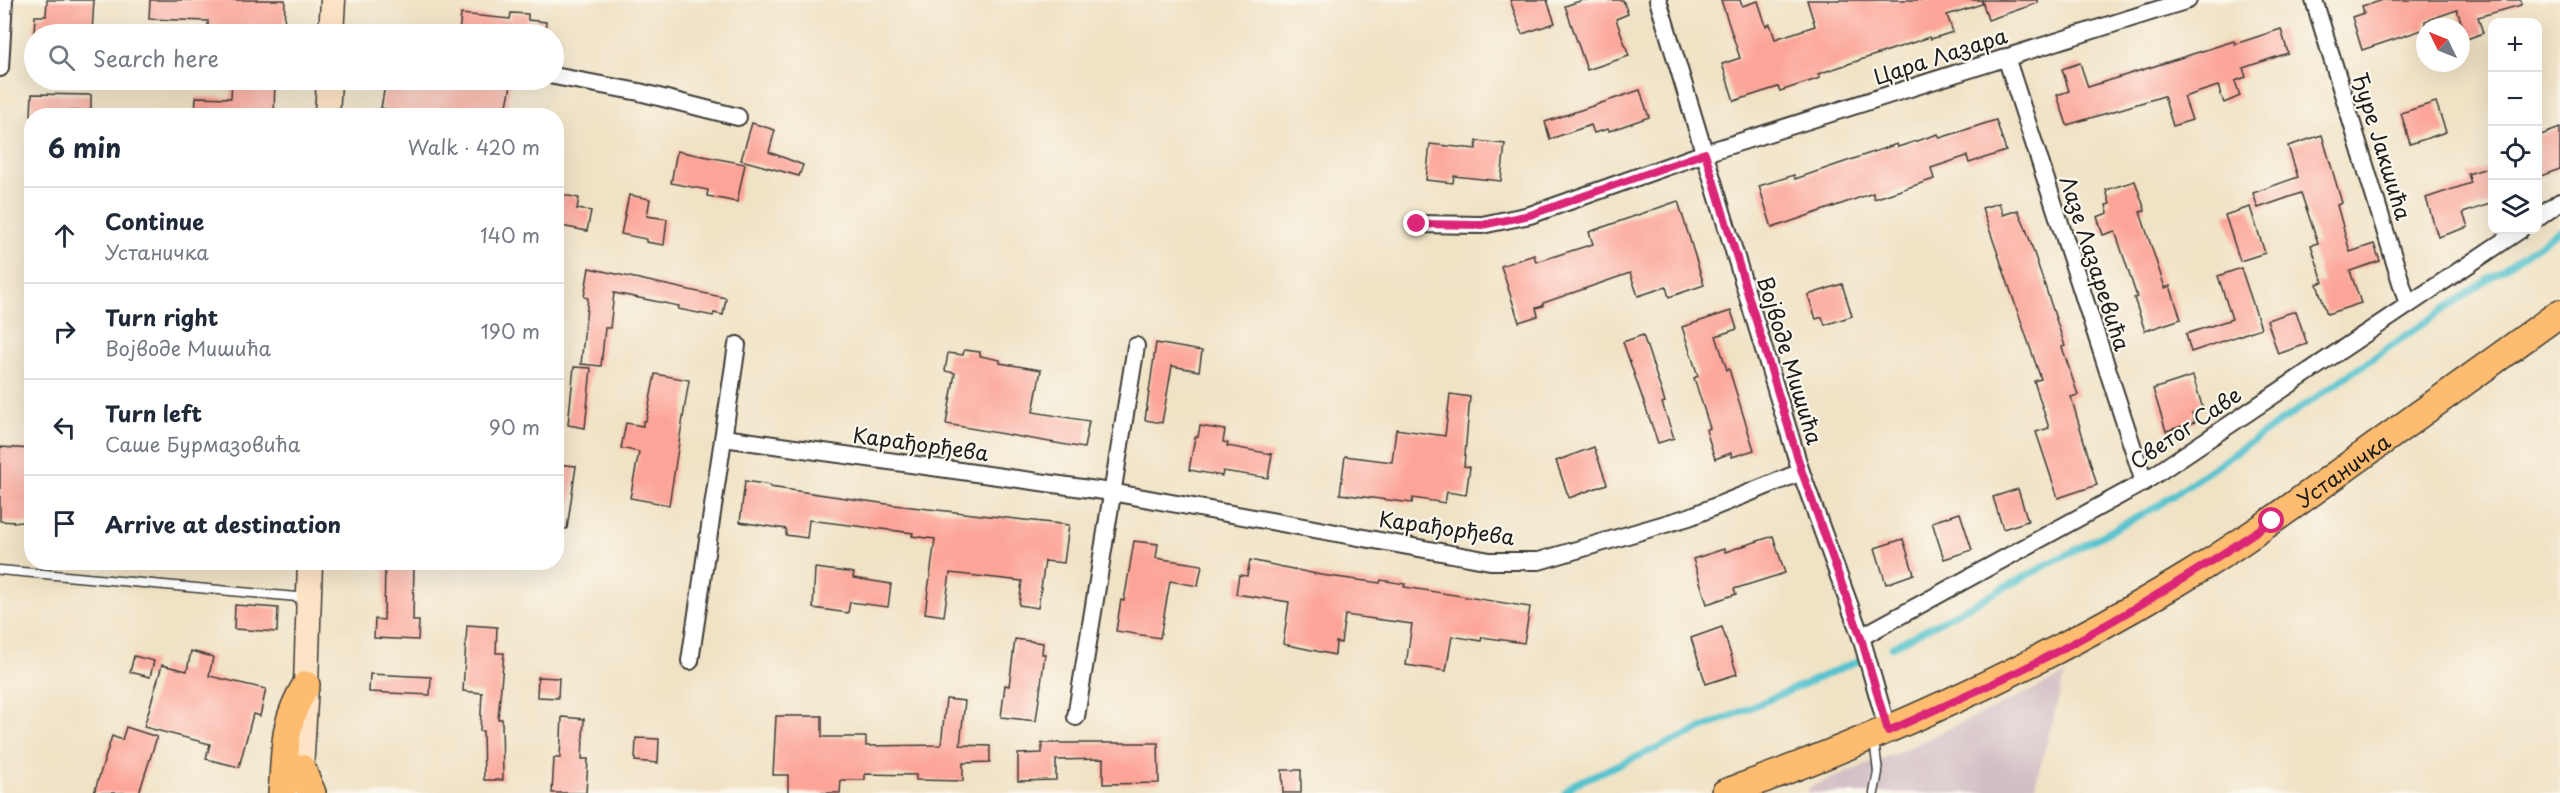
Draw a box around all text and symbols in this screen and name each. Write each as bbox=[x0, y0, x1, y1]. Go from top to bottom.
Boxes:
street label: Цара Лазара bbox=[1869, 18, 2012, 92]
north arrow bbox=[2416, 18, 2470, 72]
map controls bbox=[2488, 18, 2542, 234]
button: + bbox=[2488, 18, 2542, 72]
search box bbox=[24, 24, 564, 90]
icon: search bbox=[45, 41, 78, 74]
text: Search here bbox=[93, 41, 219, 74]
street label: Ђуре Јакшића bbox=[2345, 68, 2421, 224]
button: − bbox=[2488, 72, 2542, 126]
button: locate bbox=[2488, 126, 2542, 180]
text: 6 min bbox=[48, 128, 121, 167]
text: Walk · 420 m bbox=[408, 132, 540, 162]
street label: Лазе Лазаревића bbox=[2053, 172, 2140, 355]
button: layers bbox=[2488, 180, 2542, 234]
text: Continue bbox=[105, 204, 204, 237]
route end bbox=[1403, 210, 1429, 236]
icon: ahead bbox=[48, 219, 81, 252]
text: 140 m bbox=[480, 220, 540, 250]
text: Устаничка bbox=[105, 237, 209, 267]
street label: Војводе Мишића bbox=[1750, 272, 1832, 449]
text: Turn right bbox=[105, 300, 218, 333]
icon: right bbox=[48, 315, 81, 348]
text: 190 m bbox=[481, 316, 540, 346]
text: Војводе Мишића bbox=[105, 333, 271, 363]
street label: Светог Саве bbox=[2123, 378, 2247, 476]
text: Turn left bbox=[105, 396, 202, 429]
icon: left bbox=[48, 411, 81, 444]
text: 90 m bbox=[489, 412, 540, 442]
street label: Карађорђева bbox=[851, 418, 991, 468]
street label: Устаничка bbox=[2289, 424, 2397, 515]
text: Саше Бурмазовића bbox=[105, 429, 300, 459]
street label: Карађорђева bbox=[1377, 502, 1517, 552]
icon: arrive bbox=[48, 507, 81, 540]
text: Arrive at destination bbox=[105, 507, 341, 540]
route start bbox=[2258, 507, 2284, 533]

